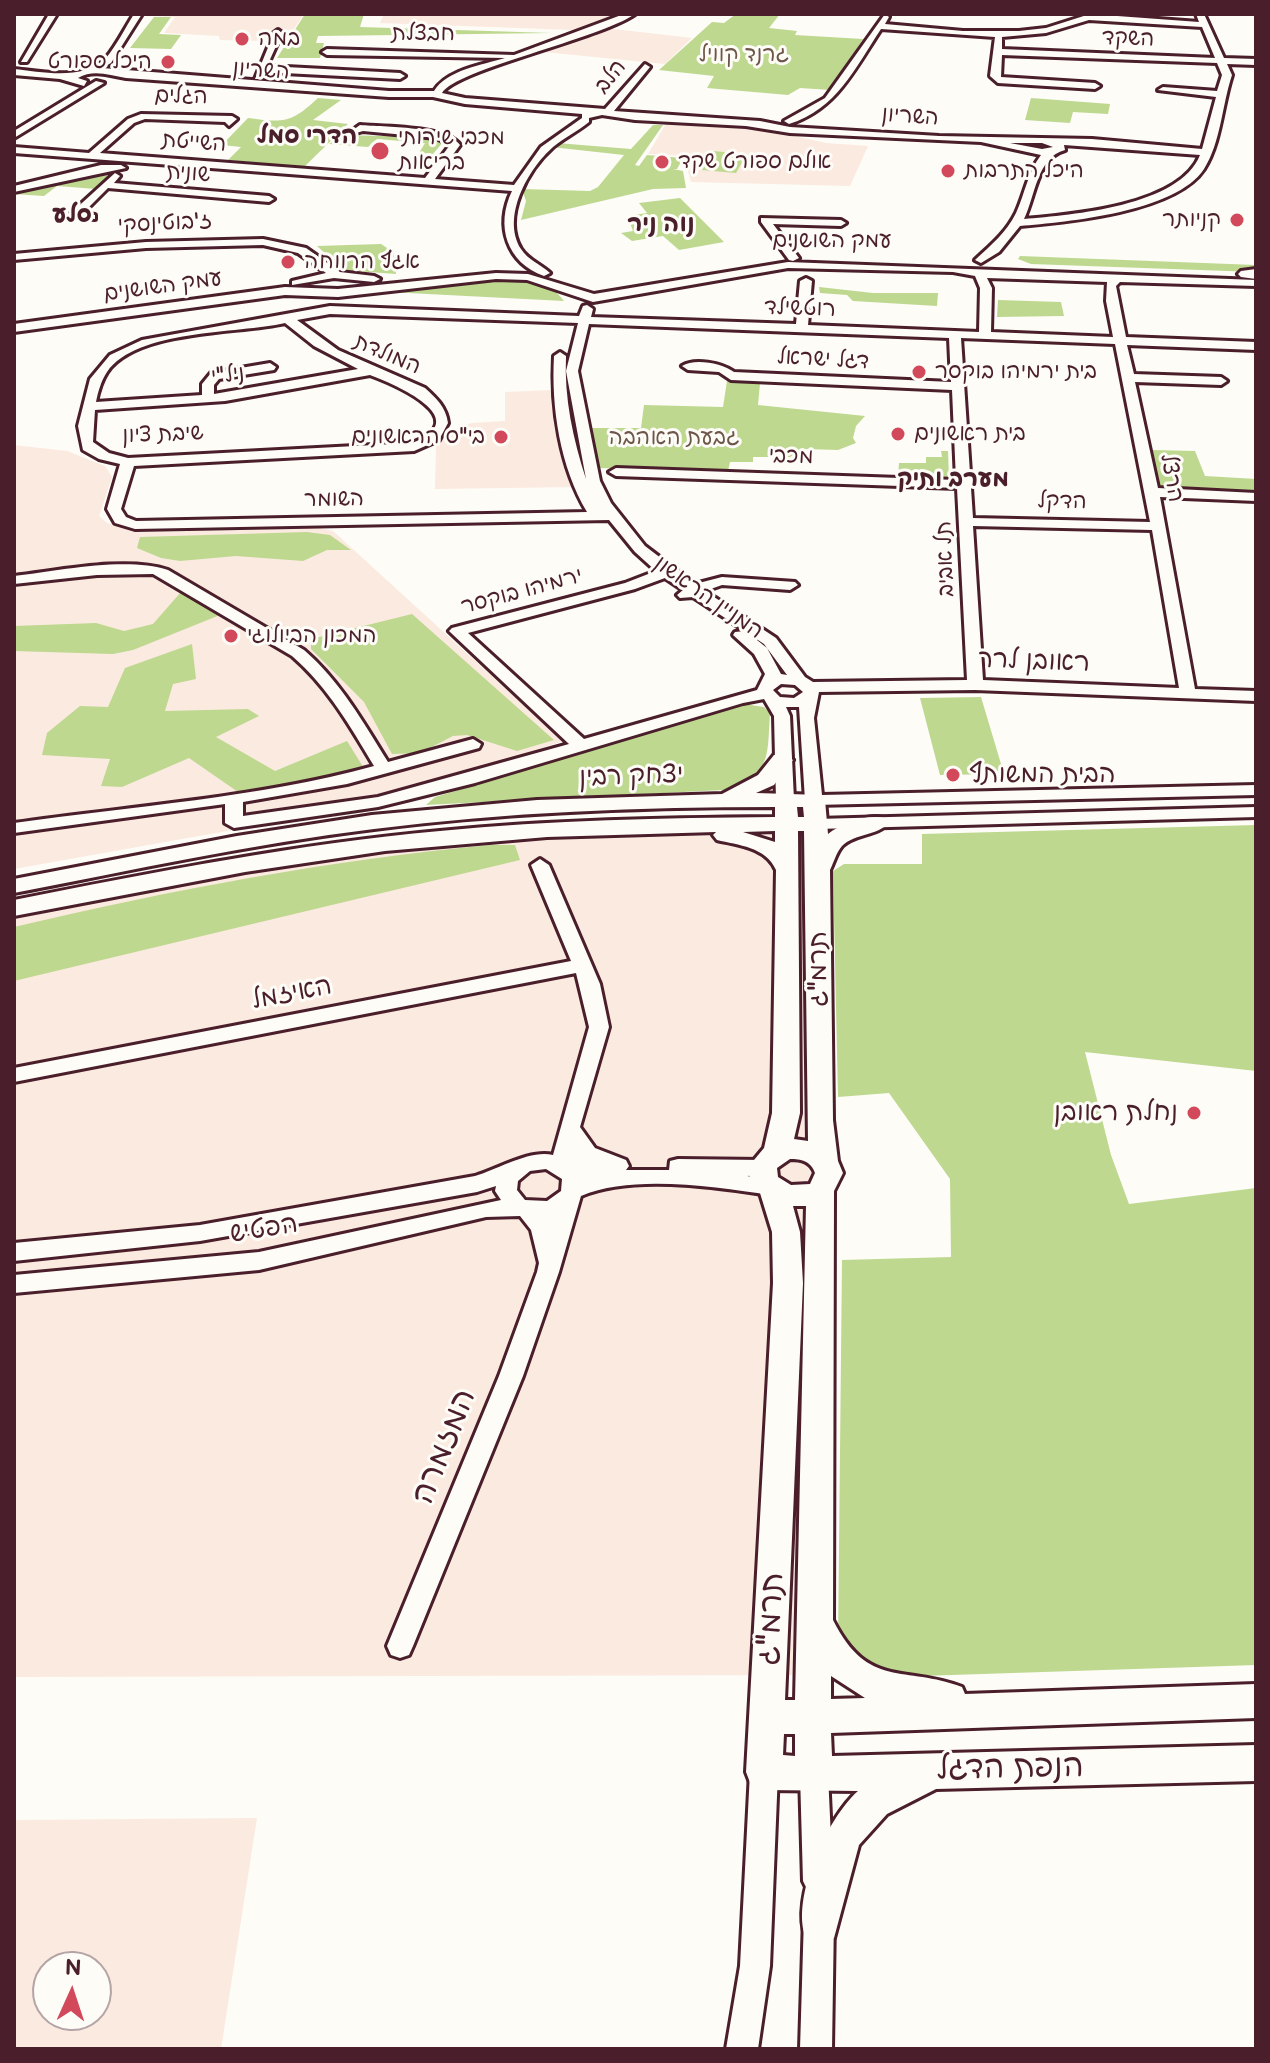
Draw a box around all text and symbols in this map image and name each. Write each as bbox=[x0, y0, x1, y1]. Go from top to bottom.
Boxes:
street label: חבצלת bbox=[391, 21, 455, 47]
street label: השקד bbox=[1101, 25, 1155, 53]
place label: במה bbox=[258, 26, 300, 52]
marker: במה bbox=[233, 30, 251, 48]
park label: גרנד קוויל bbox=[699, 42, 789, 68]
place label: היכל ספורט bbox=[48, 49, 152, 75]
marker: היכל ספורט bbox=[159, 53, 177, 71]
street label: הלב bbox=[589, 55, 633, 99]
street label: השריון bbox=[232, 56, 290, 86]
street label: הגלים bbox=[154, 83, 208, 111]
street label: השריון bbox=[881, 102, 939, 132]
district label: הדרי סמל bbox=[257, 123, 357, 151]
place label: מכבי שירותי בריאות bbox=[398, 125, 505, 176]
street label: השייטת bbox=[161, 128, 227, 158]
marker: מכבי שירותי בריאות bbox=[369, 140, 391, 162]
place label: אולם ספורט שקד bbox=[678, 149, 831, 175]
marker: אולם ספורט שקד bbox=[653, 153, 671, 171]
place label: היכל התרבות bbox=[964, 158, 1084, 184]
street label: שונית bbox=[165, 159, 211, 189]
marker: היכל התרבות bbox=[939, 162, 957, 180]
district label: סלע bbox=[52, 202, 92, 230]
place label: קניותר bbox=[1162, 207, 1221, 233]
street label: ז'בוטינסקי bbox=[117, 208, 213, 240]
district label: נוה ניר bbox=[627, 211, 695, 239]
marker: קניותר bbox=[1228, 211, 1246, 229]
street label: עמק השושנים bbox=[772, 228, 892, 254]
place label: אגף הרווחה bbox=[304, 249, 420, 275]
marker: אגף הרווחה bbox=[279, 253, 297, 271]
street label: עמק השושנים bbox=[102, 266, 224, 308]
street label: רוטשילד bbox=[764, 295, 836, 323]
street label: המולדת bbox=[349, 329, 425, 381]
street label: דגל ישראל bbox=[776, 344, 870, 376]
place label: בית ירמיהו בוקסר bbox=[935, 359, 1097, 385]
street label: ניל"י bbox=[210, 361, 246, 391]
marker: בית ירמיהו בוקסר bbox=[910, 363, 928, 381]
street label: שיבת ציון bbox=[122, 420, 204, 450]
place label: בית ראשונים bbox=[914, 421, 1026, 447]
place label: בי"ס הראשונים bbox=[351, 424, 485, 450]
park label: גבעת האהבה bbox=[608, 425, 740, 451]
marker: בית ראשונים bbox=[889, 425, 907, 443]
marker: בי"ס הראשונים bbox=[492, 428, 510, 446]
street label: מכבי bbox=[768, 443, 814, 471]
street label: הרצל bbox=[1154, 452, 1188, 504]
district label: מערב ותיק bbox=[897, 466, 1009, 494]
street label: השומר bbox=[304, 486, 364, 514]
street label: הדקל bbox=[1037, 488, 1087, 516]
street label: תל אביב bbox=[931, 521, 961, 597]
street label: המניין הראשון bbox=[648, 551, 768, 645]
street label: ירמיהו בוקסר bbox=[458, 563, 586, 621]
place label: המכון הביולוגי bbox=[247, 623, 376, 649]
marker: המכון הביולוגי bbox=[222, 627, 240, 645]
street label: ראובן לרר bbox=[977, 644, 1091, 680]
place label: הבית המשותף bbox=[969, 759, 1116, 791]
street label: יצחק רבין bbox=[578, 760, 684, 794]
marker: הבית המשותף bbox=[944, 766, 962, 784]
street label: תרמ"ג bbox=[803, 931, 835, 1007]
street label: האיזמל bbox=[249, 971, 335, 1017]
place label: נחלת ראובן bbox=[1054, 1097, 1178, 1129]
marker: נחלת ראובן bbox=[1185, 1104, 1203, 1122]
street label: הפטיש bbox=[228, 1209, 300, 1251]
street label: המזמרה bbox=[405, 1384, 485, 1510]
street label: תרמ"ג bbox=[750, 1571, 794, 1667]
street label: הנפת הדגל bbox=[936, 1749, 1084, 1789]
north arrow bbox=[32, 1951, 112, 2031]
text: N bbox=[64, 1955, 82, 1982]

